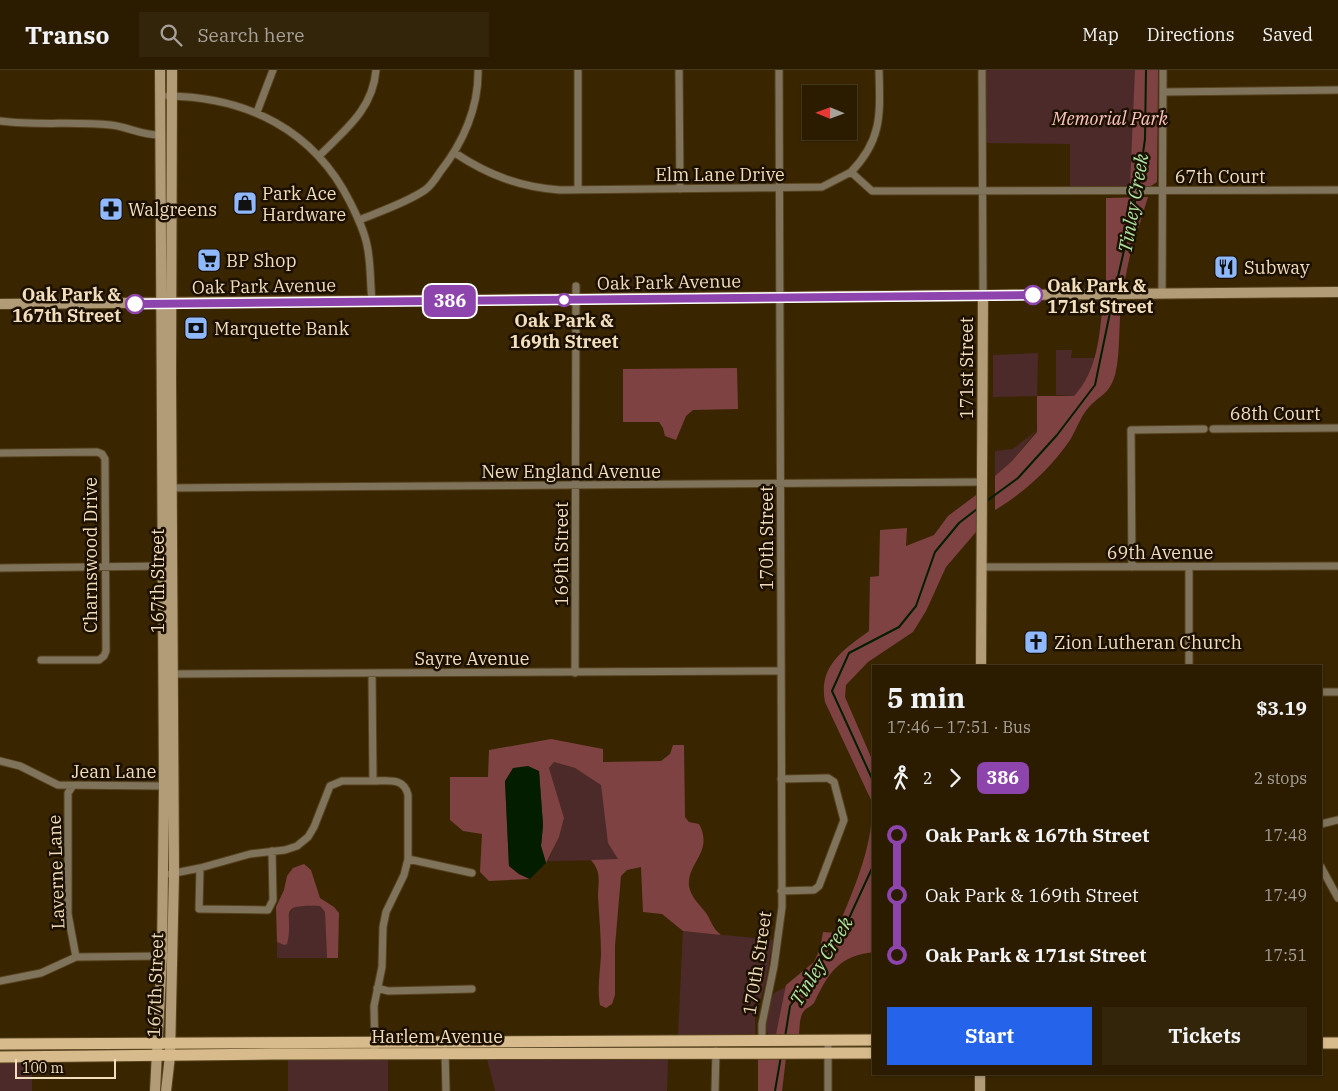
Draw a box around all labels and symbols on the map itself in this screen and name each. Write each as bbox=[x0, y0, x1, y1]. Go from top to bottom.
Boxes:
north arrow bbox=[802, 85, 858, 140]
park label: Memorial Park bbox=[1051, 107, 1168, 130]
water label: Tinley Creek bbox=[1112, 151, 1154, 255]
street label: Elm Lane Drive bbox=[655, 163, 785, 186]
street label: 67th Court bbox=[1175, 165, 1265, 188]
place label: Park Ace Hardware bbox=[262, 182, 346, 226]
shop icon: Park Ace Hardware bbox=[232, 190, 258, 216]
pharmacy icon: Walgreens bbox=[98, 196, 124, 222]
place label: Walgreens bbox=[128, 198, 217, 221]
supermarket icon: BP Shop bbox=[196, 247, 222, 273]
place label: BP Shop bbox=[226, 249, 297, 272]
restaurant icon: Subway bbox=[1213, 254, 1239, 280]
place label: Subway bbox=[1244, 256, 1310, 279]
street label: Oak Park Avenue bbox=[597, 269, 741, 295]
street label: Oak Park Avenue bbox=[192, 273, 336, 299]
place label: Oak Park & 171st Street bbox=[1047, 274, 1154, 318]
place label: Oak Park & 167th Street bbox=[12, 283, 122, 327]
line badge: 386 bbox=[421, 285, 479, 317]
marker: Oak Park & 171st Street bbox=[1023, 285, 1043, 305]
marker: Oak Park & 169th Street bbox=[557, 293, 571, 307]
marker: Oak Park & 167th Street bbox=[125, 294, 145, 314]
place label: Oak Park & 169th Street bbox=[509, 309, 619, 353]
bank icon: Marquette Bank bbox=[183, 315, 209, 341]
place label: Marquette Bank bbox=[214, 317, 350, 340]
street label: 171st Street bbox=[955, 317, 978, 419]
street label: 68th Court bbox=[1230, 402, 1320, 425]
street label: New England Avenue bbox=[481, 460, 661, 483]
street label: Charnswood Drive bbox=[79, 477, 102, 633]
street label: 170th Street bbox=[755, 486, 778, 590]
street label: 169th Street bbox=[550, 502, 573, 606]
street label: 167th Street bbox=[146, 529, 169, 633]
street label: 69th Avenue bbox=[1107, 541, 1213, 564]
church icon: Zion Lutheran Church bbox=[1023, 629, 1049, 655]
place label: Zion Lutheran Church bbox=[1054, 631, 1242, 654]
street label: Sayre Avenue bbox=[415, 647, 529, 670]
street label: Jean Lane bbox=[71, 760, 157, 783]
street label: Laverne Lane bbox=[43, 814, 69, 930]
street label: 170th Street bbox=[737, 909, 777, 1017]
water label: Tinley Creek bbox=[784, 911, 858, 1010]
street label: 167th Street bbox=[142, 932, 168, 1038]
street label: Harlem Avenue bbox=[371, 1025, 503, 1048]
scale bar bbox=[15, 1056, 116, 1079]

